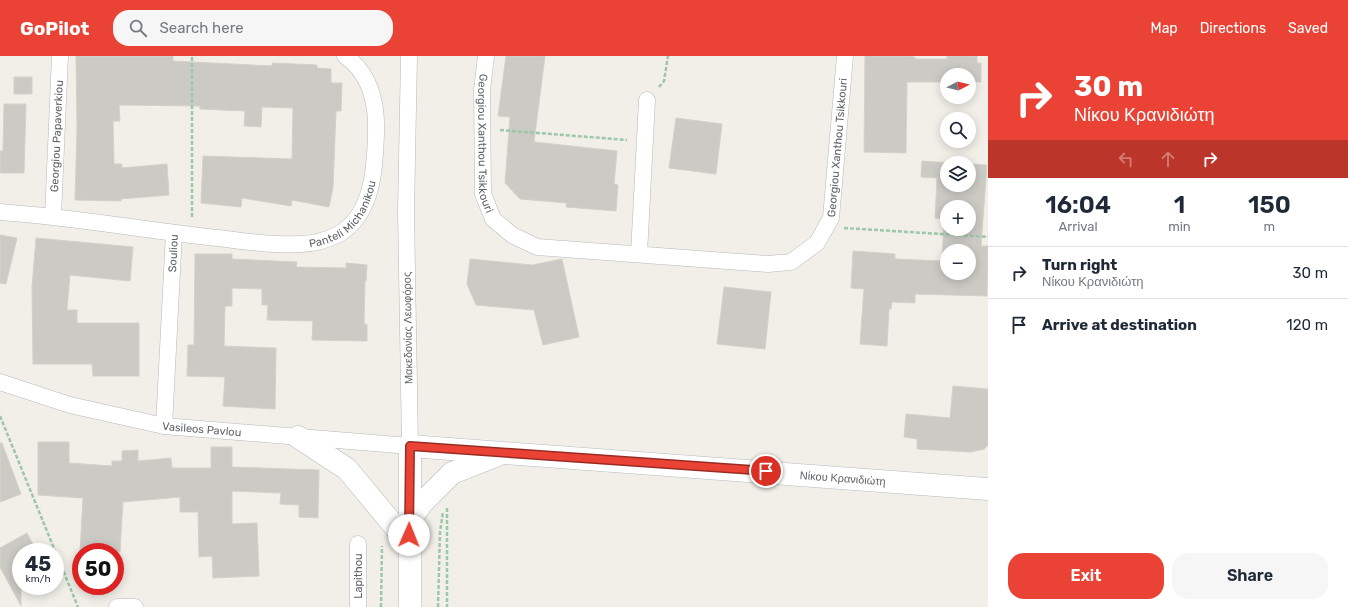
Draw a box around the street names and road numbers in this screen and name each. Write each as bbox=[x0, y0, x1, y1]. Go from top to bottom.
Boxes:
street label: Georgiou Xanthou Tsikkouri bbox=[475, 73, 496, 215]
street label: Georgiou Xanthou Tsikkouri bbox=[825, 77, 850, 218]
street label: Georgiou Papaverkiou bbox=[48, 80, 65, 192]
street label: Panteli Michanikou bbox=[308, 179, 378, 250]
street label: Souliou bbox=[165, 234, 180, 273]
street label: Μακεδονίας Λεωφόρος bbox=[401, 272, 415, 384]
street label: Vasileos Pavlou bbox=[162, 419, 242, 439]
street label: Νίκου Κρανιδιώτη bbox=[799, 469, 886, 488]
street label: Lapithou bbox=[352, 553, 365, 599]

